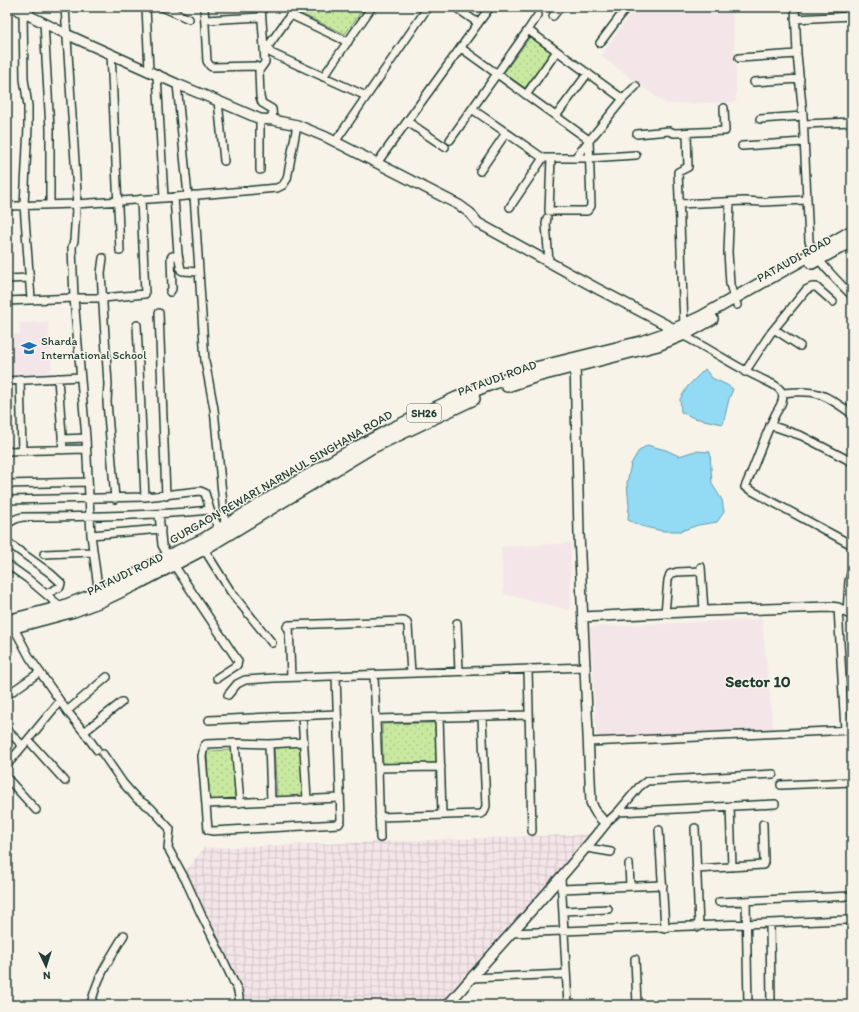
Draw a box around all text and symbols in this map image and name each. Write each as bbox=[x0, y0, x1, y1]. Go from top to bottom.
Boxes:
street label: PATAUDI ROAD bbox=[754, 233, 834, 285]
place label: Sharda International School bbox=[41, 334, 147, 362]
school or university icon: Sharda International School bbox=[20, 339, 38, 357]
street label: PATAUDI ROAD bbox=[456, 357, 539, 399]
road number: SH26 bbox=[407, 404, 441, 422]
street label: GURGAON REWARI NARNAUL SINGHANA ROAD bbox=[167, 407, 395, 547]
street label: PATAUDI ROAD bbox=[85, 549, 166, 598]
district label: Sector 10 bbox=[725, 672, 791, 691]
north arrow bbox=[26, 946, 66, 986]
text: N bbox=[42, 969, 51, 982]

